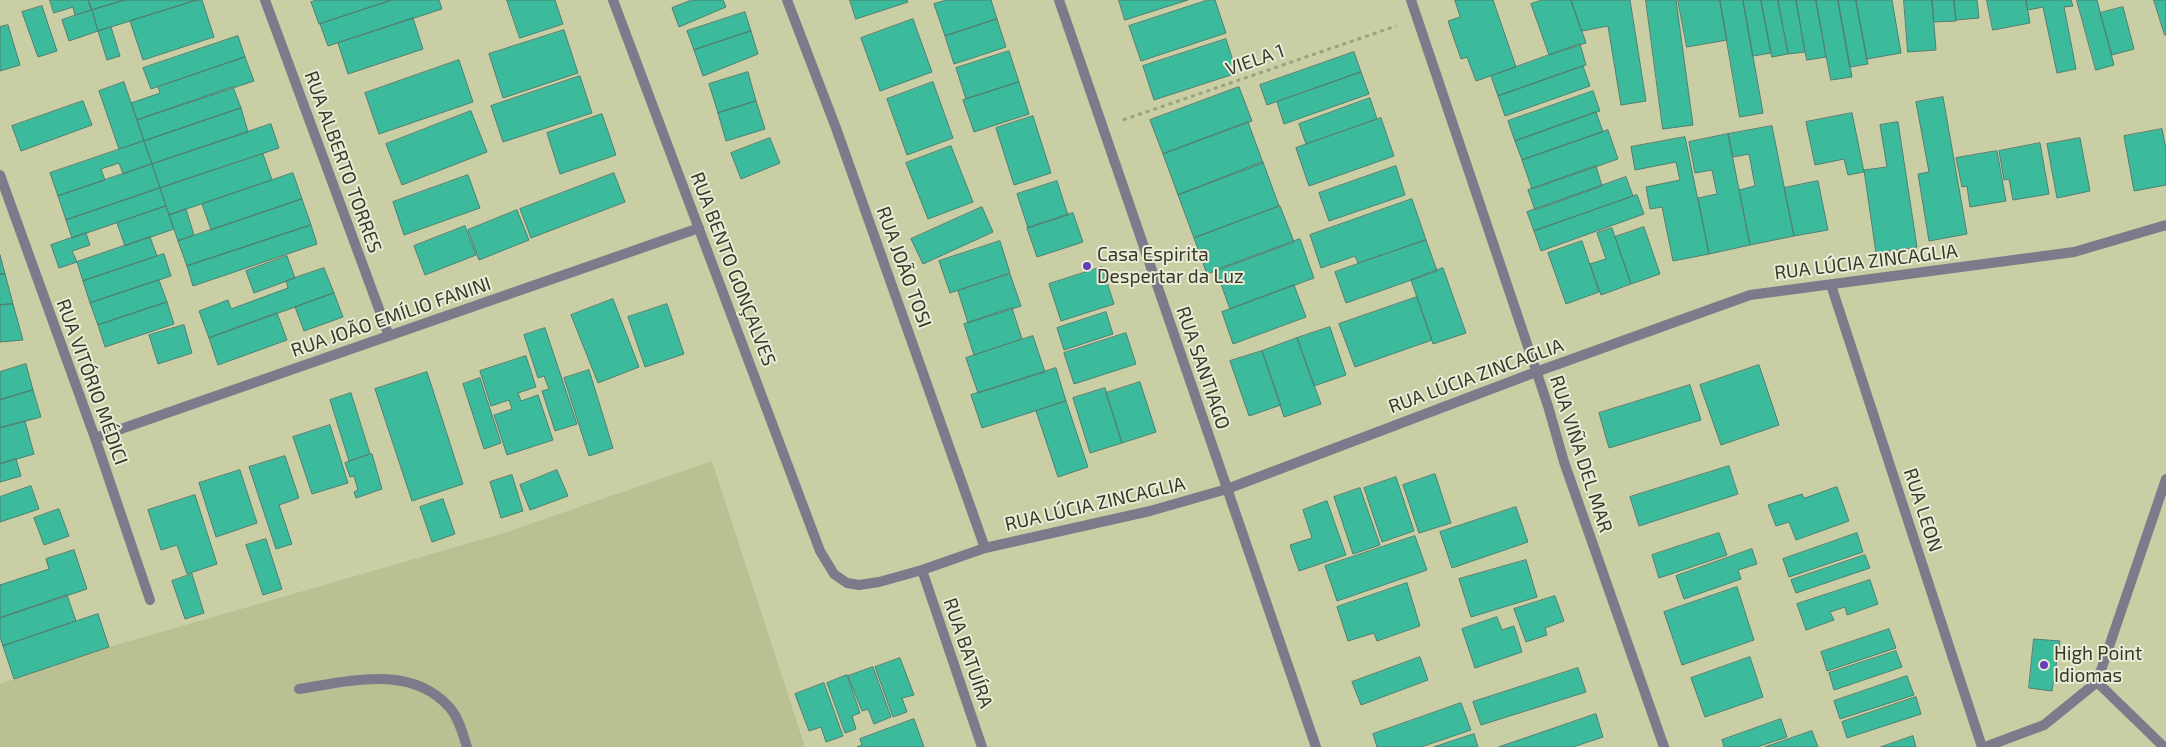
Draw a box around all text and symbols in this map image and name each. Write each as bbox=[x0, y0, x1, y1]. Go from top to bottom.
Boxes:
street label: VIELA 1 bbox=[1223, 39, 1287, 81]
street label: RUA ALBERTO TORRES bbox=[299, 68, 387, 256]
street label: RUA BENTO GONÇALVES bbox=[686, 169, 780, 369]
street label: RUA JOÃO TOSI bbox=[872, 203, 936, 331]
street label: RUA LÚCIA ZINCAGLIA bbox=[1773, 239, 1959, 285]
place label: Casa Espirita Despertar da Luz bbox=[1097, 244, 1244, 288]
marker: Casa Espirita Despertar da Luz bbox=[1081, 260, 1093, 272]
street label: RUA JOÃO EMÍLIO FANINI bbox=[288, 272, 494, 362]
street label: RUA VITÓRIO MÉDICI bbox=[51, 296, 133, 468]
street label: RUA SANTIAGO bbox=[1171, 303, 1235, 433]
street label: RUA LÚCIA ZINCAGLIA bbox=[1385, 334, 1567, 418]
street label: RUA VIÑA DEL MAR bbox=[1545, 373, 1617, 535]
street label: RUA LEON bbox=[1899, 465, 1947, 555]
street label: RUA LÚCIA ZINCAGLIA bbox=[1003, 472, 1187, 536]
street label: RUA BATUÍRA bbox=[938, 595, 998, 711]
place label: High Point Idiomas bbox=[2054, 643, 2142, 687]
marker: High Point Idiomas bbox=[2038, 659, 2050, 671]

